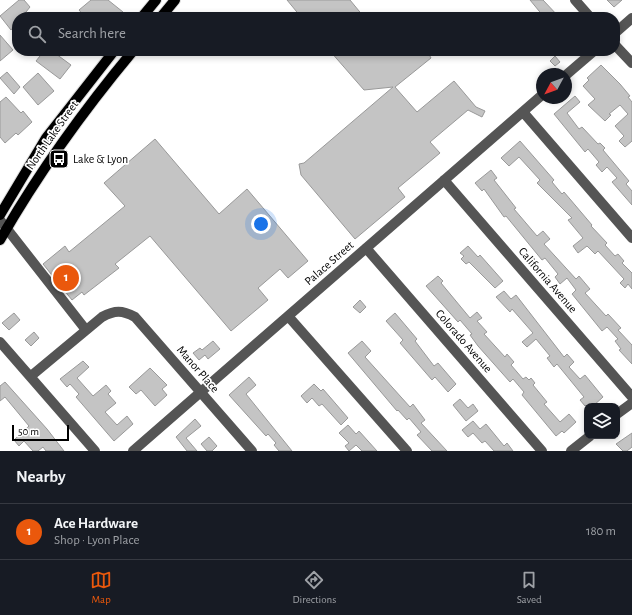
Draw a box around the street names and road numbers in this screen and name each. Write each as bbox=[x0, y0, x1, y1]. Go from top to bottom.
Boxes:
street label: North Lake Street bbox=[24, 98, 80, 172]
street label: Palace Street bbox=[302, 239, 356, 287]
street label: California Avenue bbox=[516, 245, 580, 315]
street label: Colorado Avenue bbox=[434, 307, 494, 375]
street label: Manor Place bbox=[175, 343, 221, 395]

